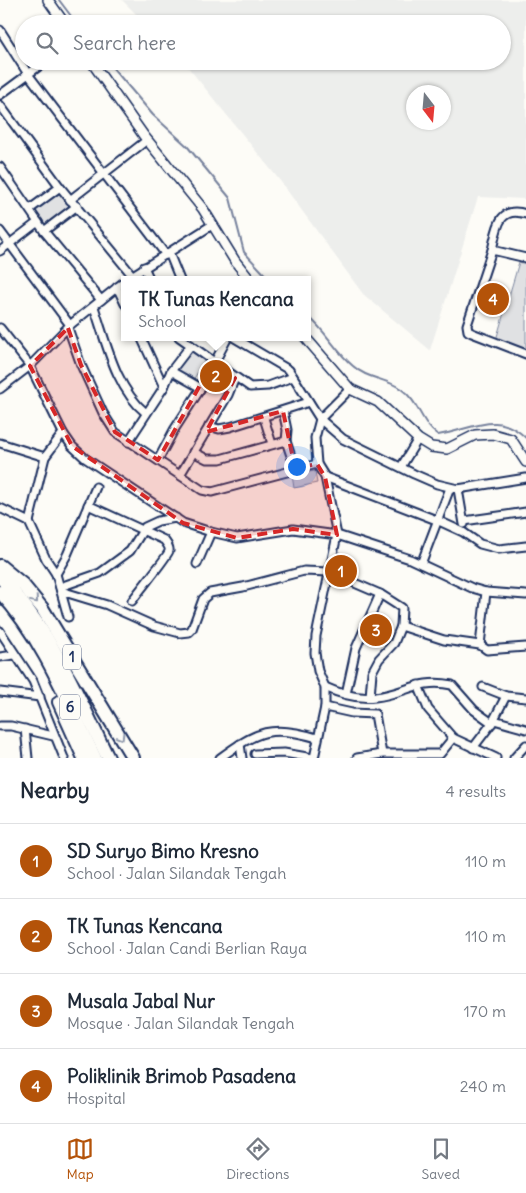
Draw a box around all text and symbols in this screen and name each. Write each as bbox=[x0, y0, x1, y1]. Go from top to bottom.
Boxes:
search box bbox=[15, 15, 511, 70]
icon: search bbox=[33, 29, 61, 57]
text: Search here bbox=[73, 31, 176, 55]
north arrow bbox=[406, 85, 451, 130]
popup bbox=[121, 276, 311, 341]
pin: 4 bbox=[477, 280, 509, 318]
text: TK Tunas Kencana bbox=[138, 287, 294, 311]
text: School bbox=[138, 311, 186, 331]
pin: 2 bbox=[200, 357, 232, 395]
your location bbox=[284, 454, 310, 480]
pin: 1 bbox=[325, 552, 357, 590]
one-way arrow bbox=[29, 594, 38, 603]
pin: 3 bbox=[360, 611, 392, 649]
road number: 1 bbox=[63, 644, 81, 670]
road number: 6 bbox=[60, 694, 80, 720]
one-way arrow bbox=[114, 732, 124, 741]
text: Nearby bbox=[20, 777, 90, 804]
text: 4 results bbox=[445, 781, 506, 801]
text: SD Suryo Bimo Kresno bbox=[67, 839, 259, 863]
text: 1 bbox=[33, 851, 39, 871]
text: 110 m bbox=[465, 851, 506, 871]
text: School · Jalan Silandak Tengah bbox=[67, 863, 286, 883]
text: TK Tunas Kencana bbox=[67, 914, 223, 938]
text: 2 bbox=[32, 926, 40, 946]
text: 110 m bbox=[465, 926, 506, 946]
text: School · Jalan Candi Berlian Raya bbox=[67, 938, 307, 958]
text: Musala Jabal Nur bbox=[67, 989, 215, 1013]
text: 3 bbox=[31, 1001, 41, 1021]
text: 170 m bbox=[463, 1001, 506, 1021]
text: Mosque · Jalan Silandak Tengah bbox=[67, 1013, 294, 1033]
text: Poliklinik Brimob Pasadena bbox=[67, 1064, 296, 1088]
text: 4 bbox=[31, 1076, 41, 1096]
text: 240 m bbox=[460, 1076, 506, 1096]
text: Hospital bbox=[67, 1088, 126, 1108]
tab: Map bbox=[66, 1135, 94, 1183]
tab: Directions bbox=[226, 1135, 289, 1183]
tab: Saved bbox=[422, 1135, 460, 1183]

